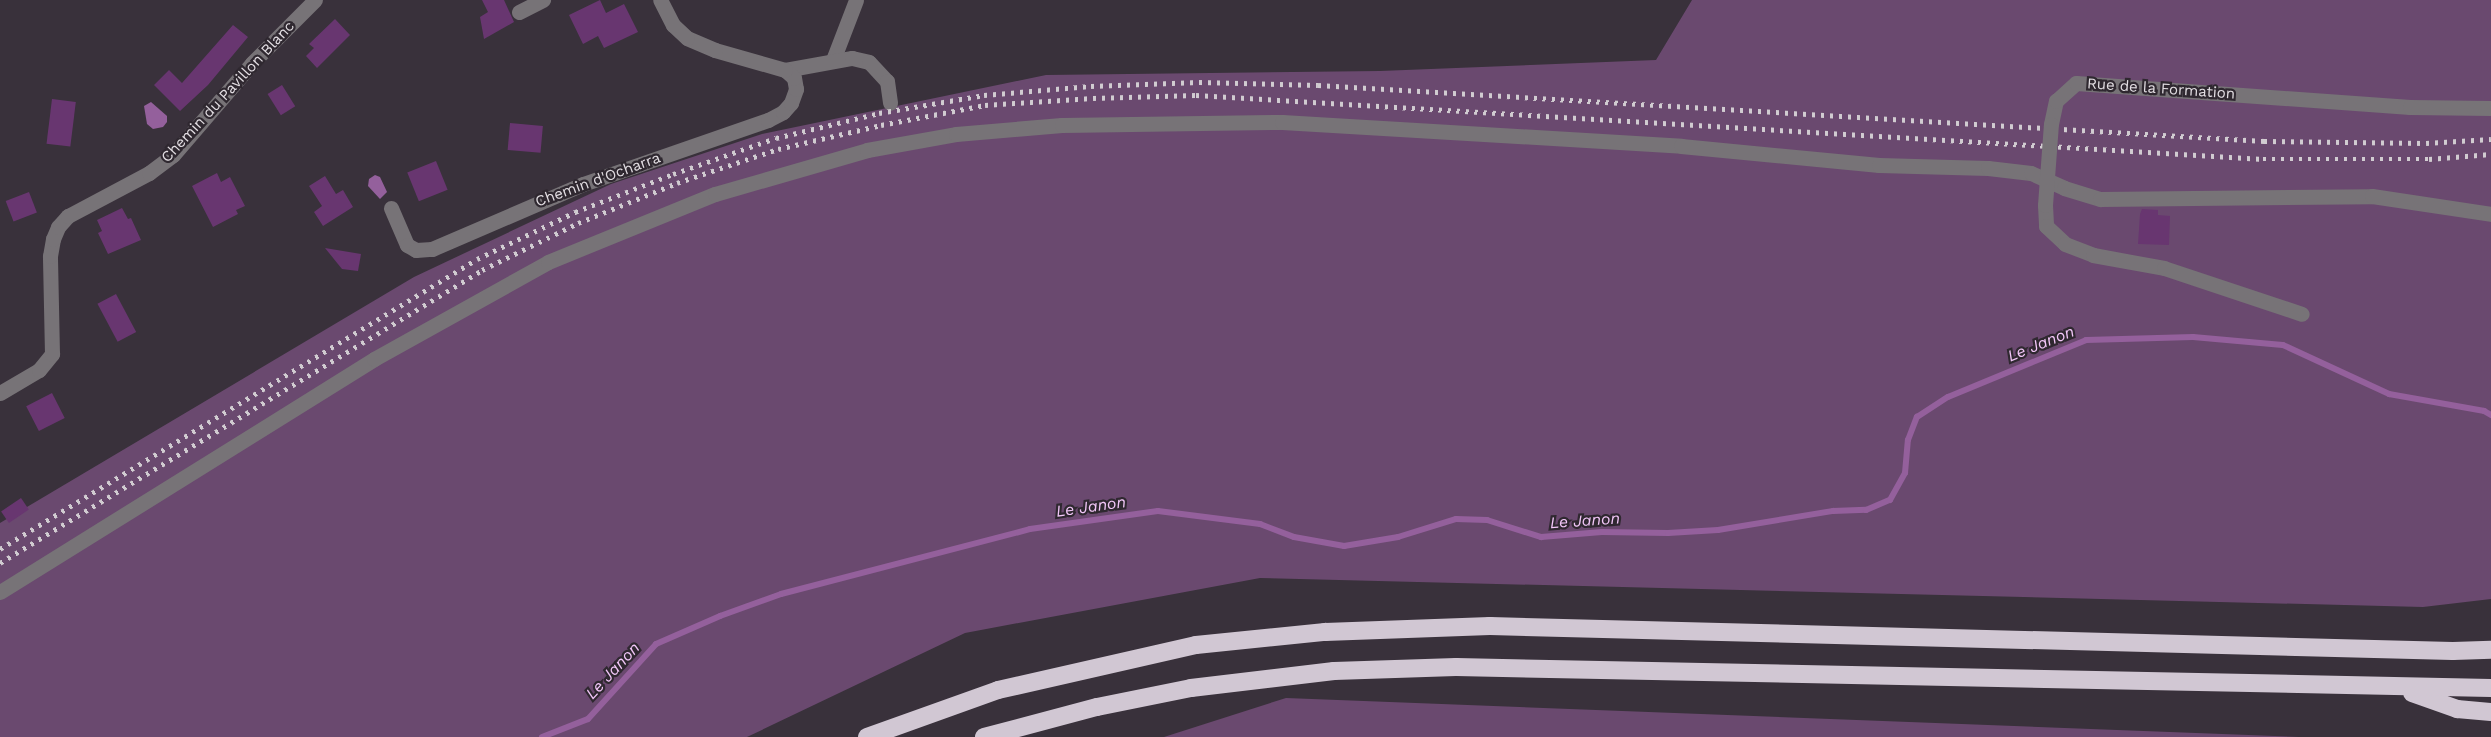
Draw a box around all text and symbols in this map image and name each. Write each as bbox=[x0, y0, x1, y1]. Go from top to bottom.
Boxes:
street label: Chemin du Pavillon Blanc bbox=[158, 17, 298, 167]
street label: Rue de la Formation bbox=[2086, 75, 2236, 103]
street label: Chemin d'Ocharra bbox=[533, 149, 663, 211]
water label: Le Janon bbox=[2005, 322, 2077, 366]
water label: Le Janon bbox=[1055, 493, 1127, 521]
water label: Le Janon bbox=[1549, 509, 1621, 533]
water label: Le Janon bbox=[582, 639, 644, 703]

